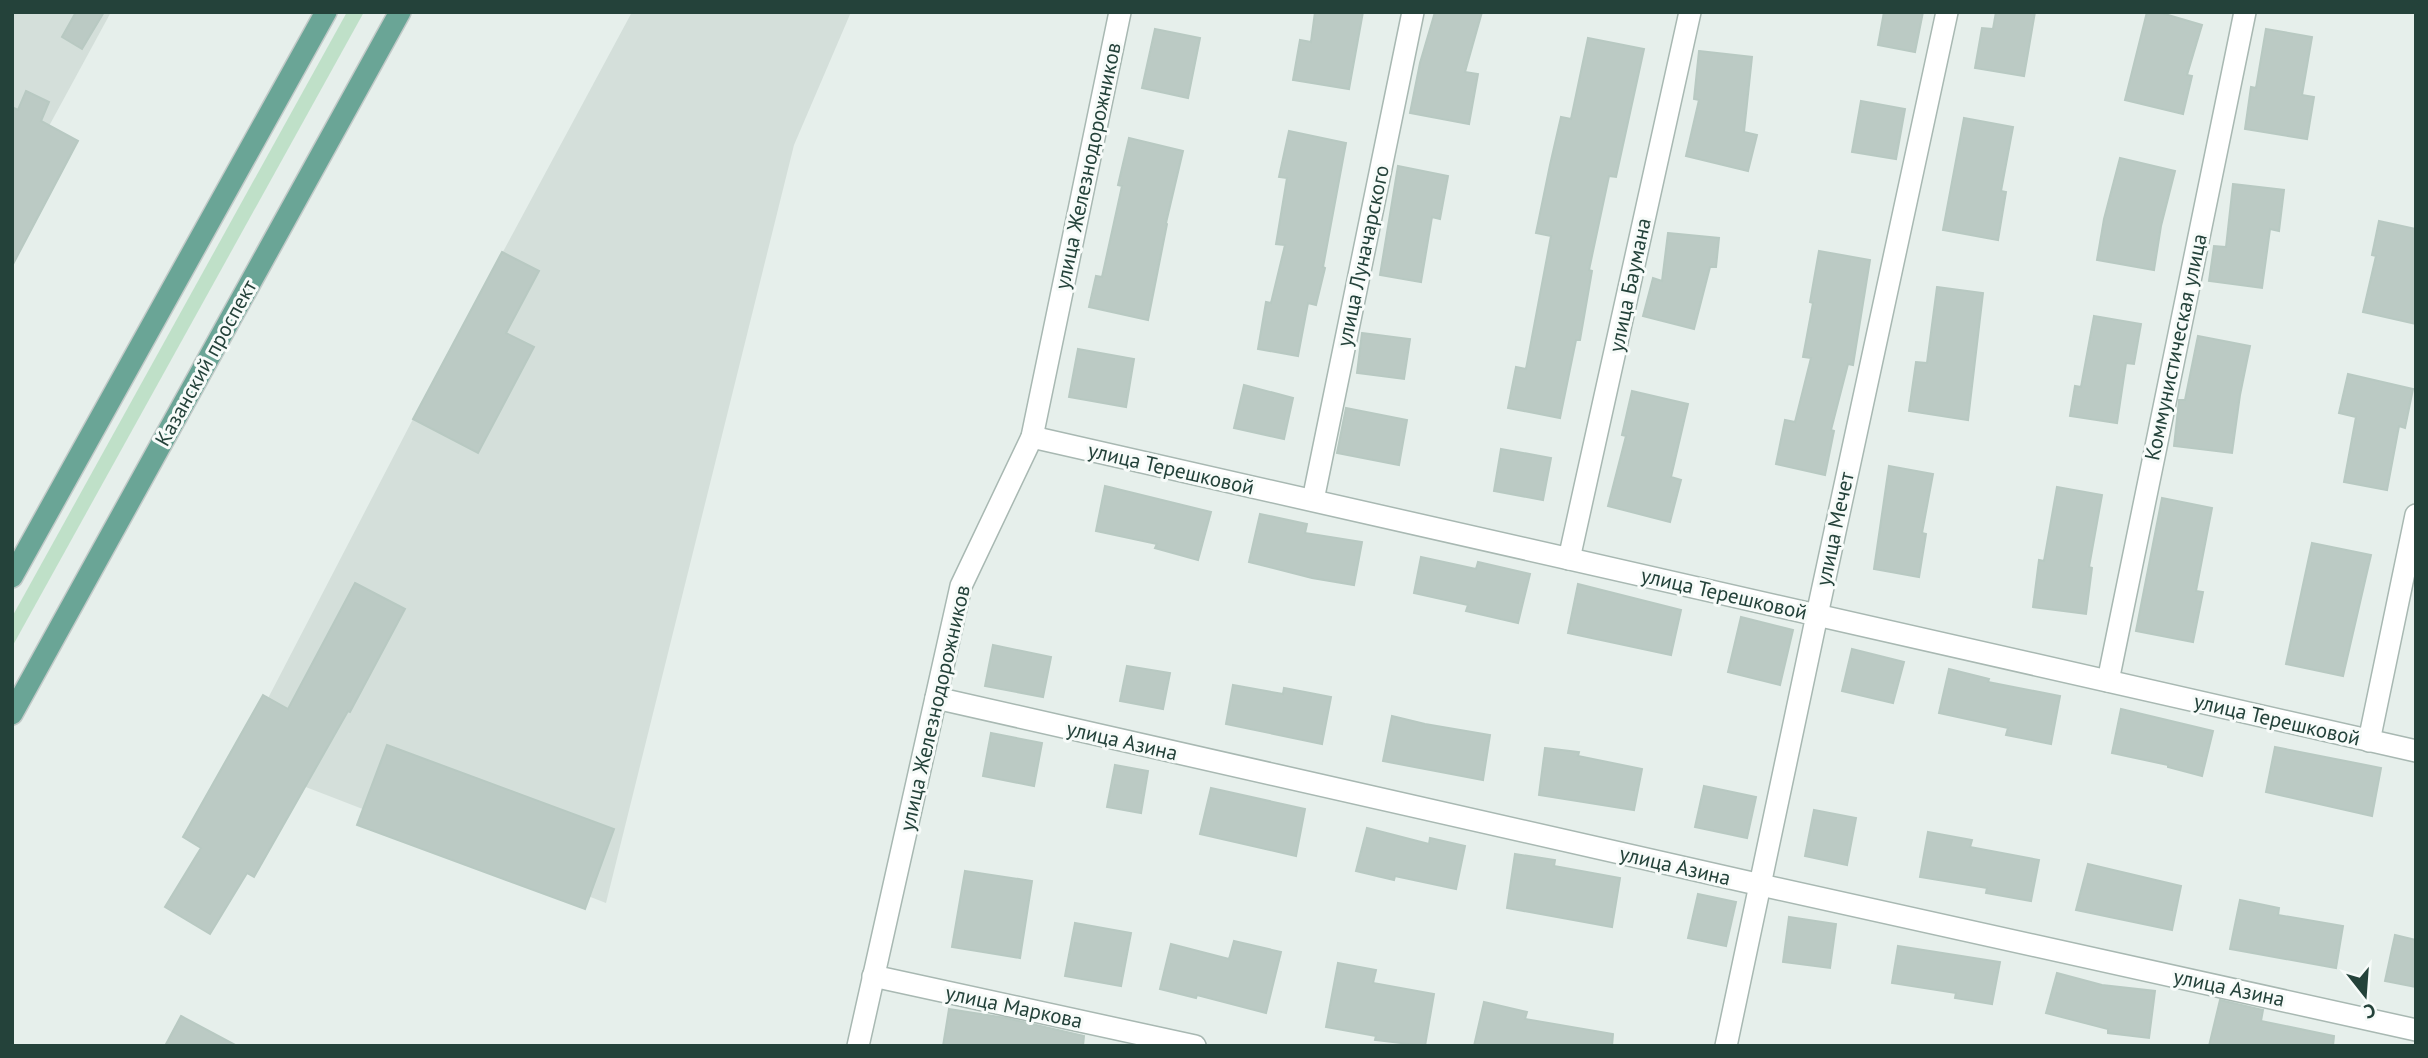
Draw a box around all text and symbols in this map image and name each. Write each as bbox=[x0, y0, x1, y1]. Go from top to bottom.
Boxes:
street label: улица Железнодорожников bbox=[1048, 40, 1127, 292]
street label: улица Луначарского bbox=[1330, 163, 1395, 349]
street label: улица Баумана bbox=[1602, 215, 1657, 354]
street label: Коммунистическая улица bbox=[2138, 231, 2213, 463]
street label: Казанский проспект bbox=[149, 274, 263, 451]
street label: улица Терешковой bbox=[1085, 436, 1257, 501]
street label: улица Мечет bbox=[1809, 469, 1860, 588]
street label: улица Терешковой bbox=[1638, 561, 1810, 626]
street label: улица Железнодорожников bbox=[893, 582, 976, 834]
street label: улица Терешковой bbox=[2191, 687, 2363, 752]
street label: улица Азина bbox=[1064, 715, 1180, 766]
street label: улица Азина bbox=[1617, 840, 1733, 891]
north arrow bbox=[2330, 960, 2400, 1030]
street label: улица Азина bbox=[2171, 963, 2287, 1012]
street label: улица Маркова bbox=[943, 979, 1085, 1034]
text: С bbox=[2361, 998, 2379, 1024]

